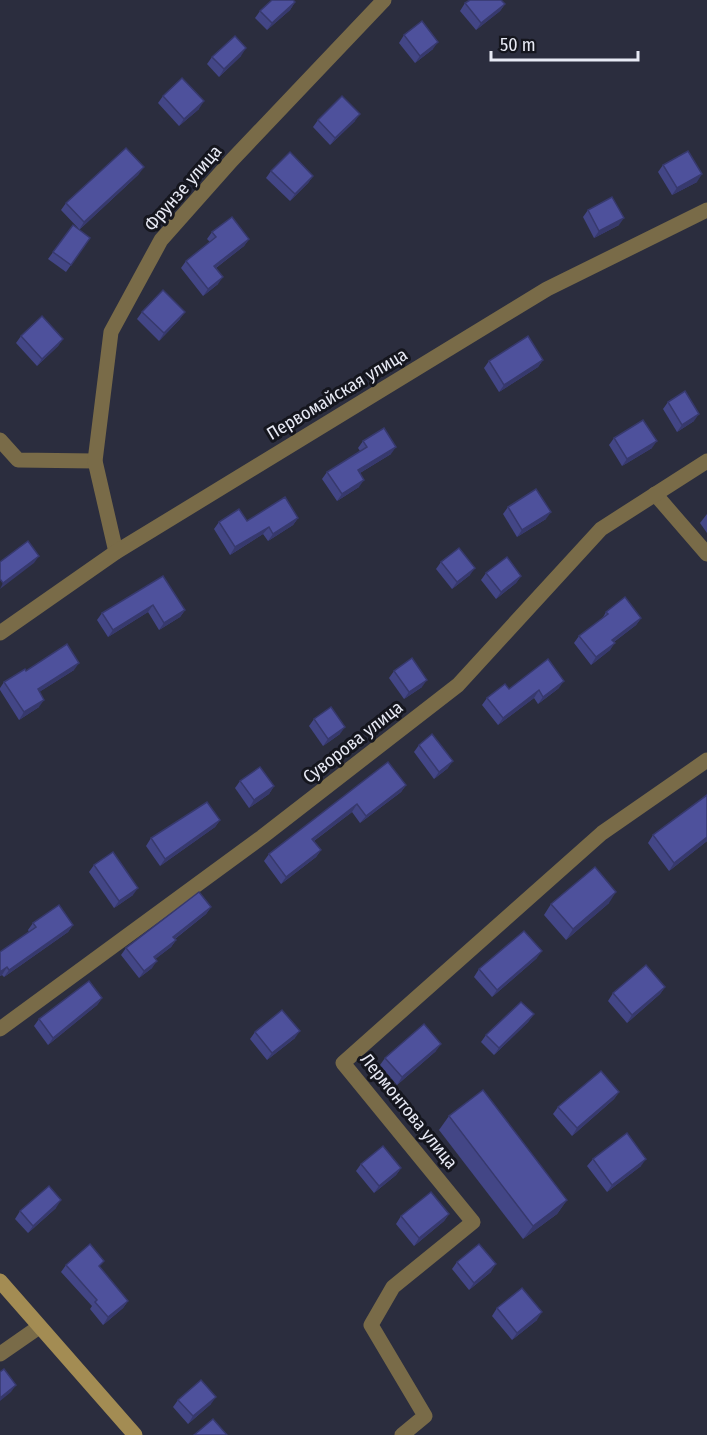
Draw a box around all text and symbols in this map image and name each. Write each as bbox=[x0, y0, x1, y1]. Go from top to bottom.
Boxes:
scale bar bbox=[491, 24, 638, 62]
text: 50 m bbox=[500, 34, 536, 56]
street label: Фрунзе улица bbox=[140, 140, 226, 235]
street label: Первомайская улица bbox=[263, 343, 411, 445]
street label: Суворова улица bbox=[299, 696, 408, 788]
street label: Лермонтова улица bbox=[356, 1049, 462, 1173]

